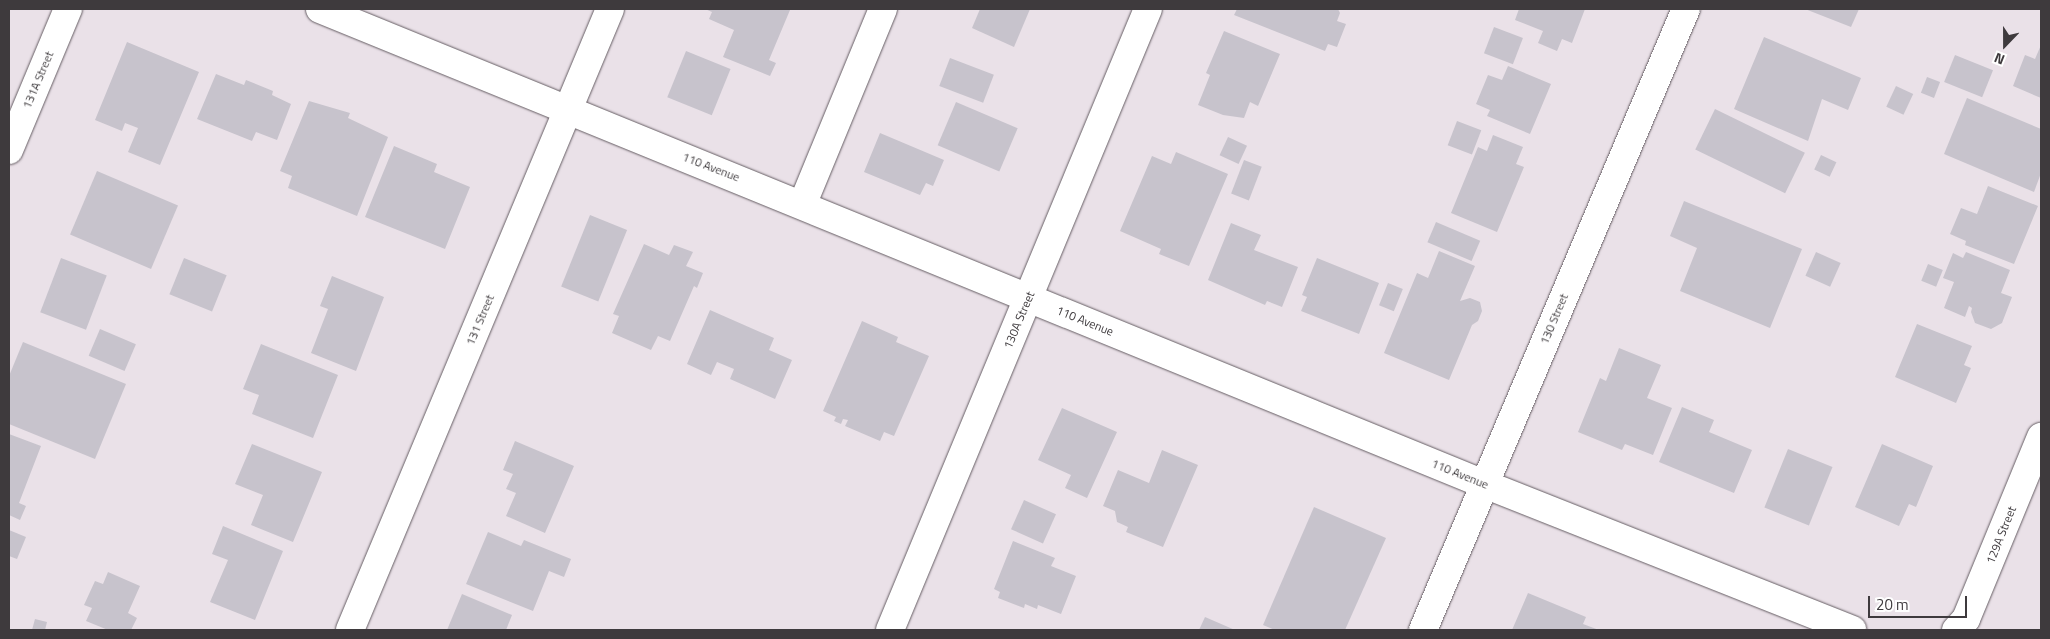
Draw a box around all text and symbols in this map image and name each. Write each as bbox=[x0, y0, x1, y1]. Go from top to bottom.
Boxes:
north arrow bbox=[1980, 20, 2030, 70]
text: N bbox=[1991, 48, 2008, 71]
street label: 131A Street bbox=[19, 49, 57, 111]
street label: 110 Avenue bbox=[680, 149, 742, 185]
street label: 130A Street bbox=[1000, 289, 1038, 351]
street label: 130 Street bbox=[1537, 291, 1571, 347]
street label: 131 Street bbox=[463, 292, 497, 348]
street label: 110 Avenue bbox=[1054, 303, 1116, 339]
street label: 110 Avenue bbox=[1429, 456, 1491, 492]
street label: 129A Street bbox=[1983, 504, 2019, 566]
scale bar bbox=[1870, 586, 1969, 618]
text: 20 m bbox=[1876, 593, 1909, 616]

